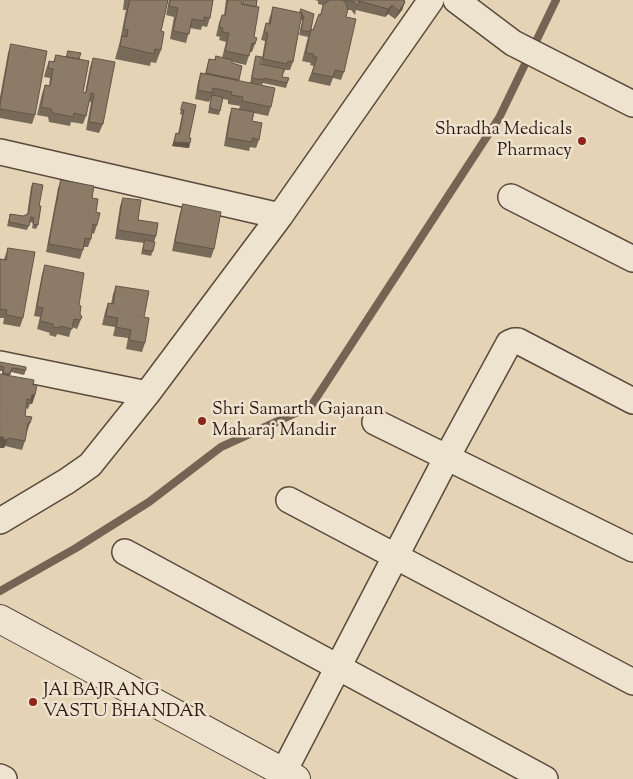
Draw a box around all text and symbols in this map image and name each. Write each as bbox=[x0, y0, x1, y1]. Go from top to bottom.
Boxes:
place label: Shradha Medicals Pharmacy bbox=[435, 120, 572, 162]
marker: Shradha Medicals Pharmacy bbox=[576, 135, 588, 147]
place label: Shri Samarth Gajanan Maharaj Mandir bbox=[212, 400, 384, 442]
marker: Shri Samarth Gajanan Maharaj Mandir bbox=[196, 415, 208, 427]
place label: JAI BAJRANG VASTU BHANDAR bbox=[43, 681, 207, 724]
marker: JAI BAJRANG VASTU BHANDAR bbox=[27, 696, 39, 708]

